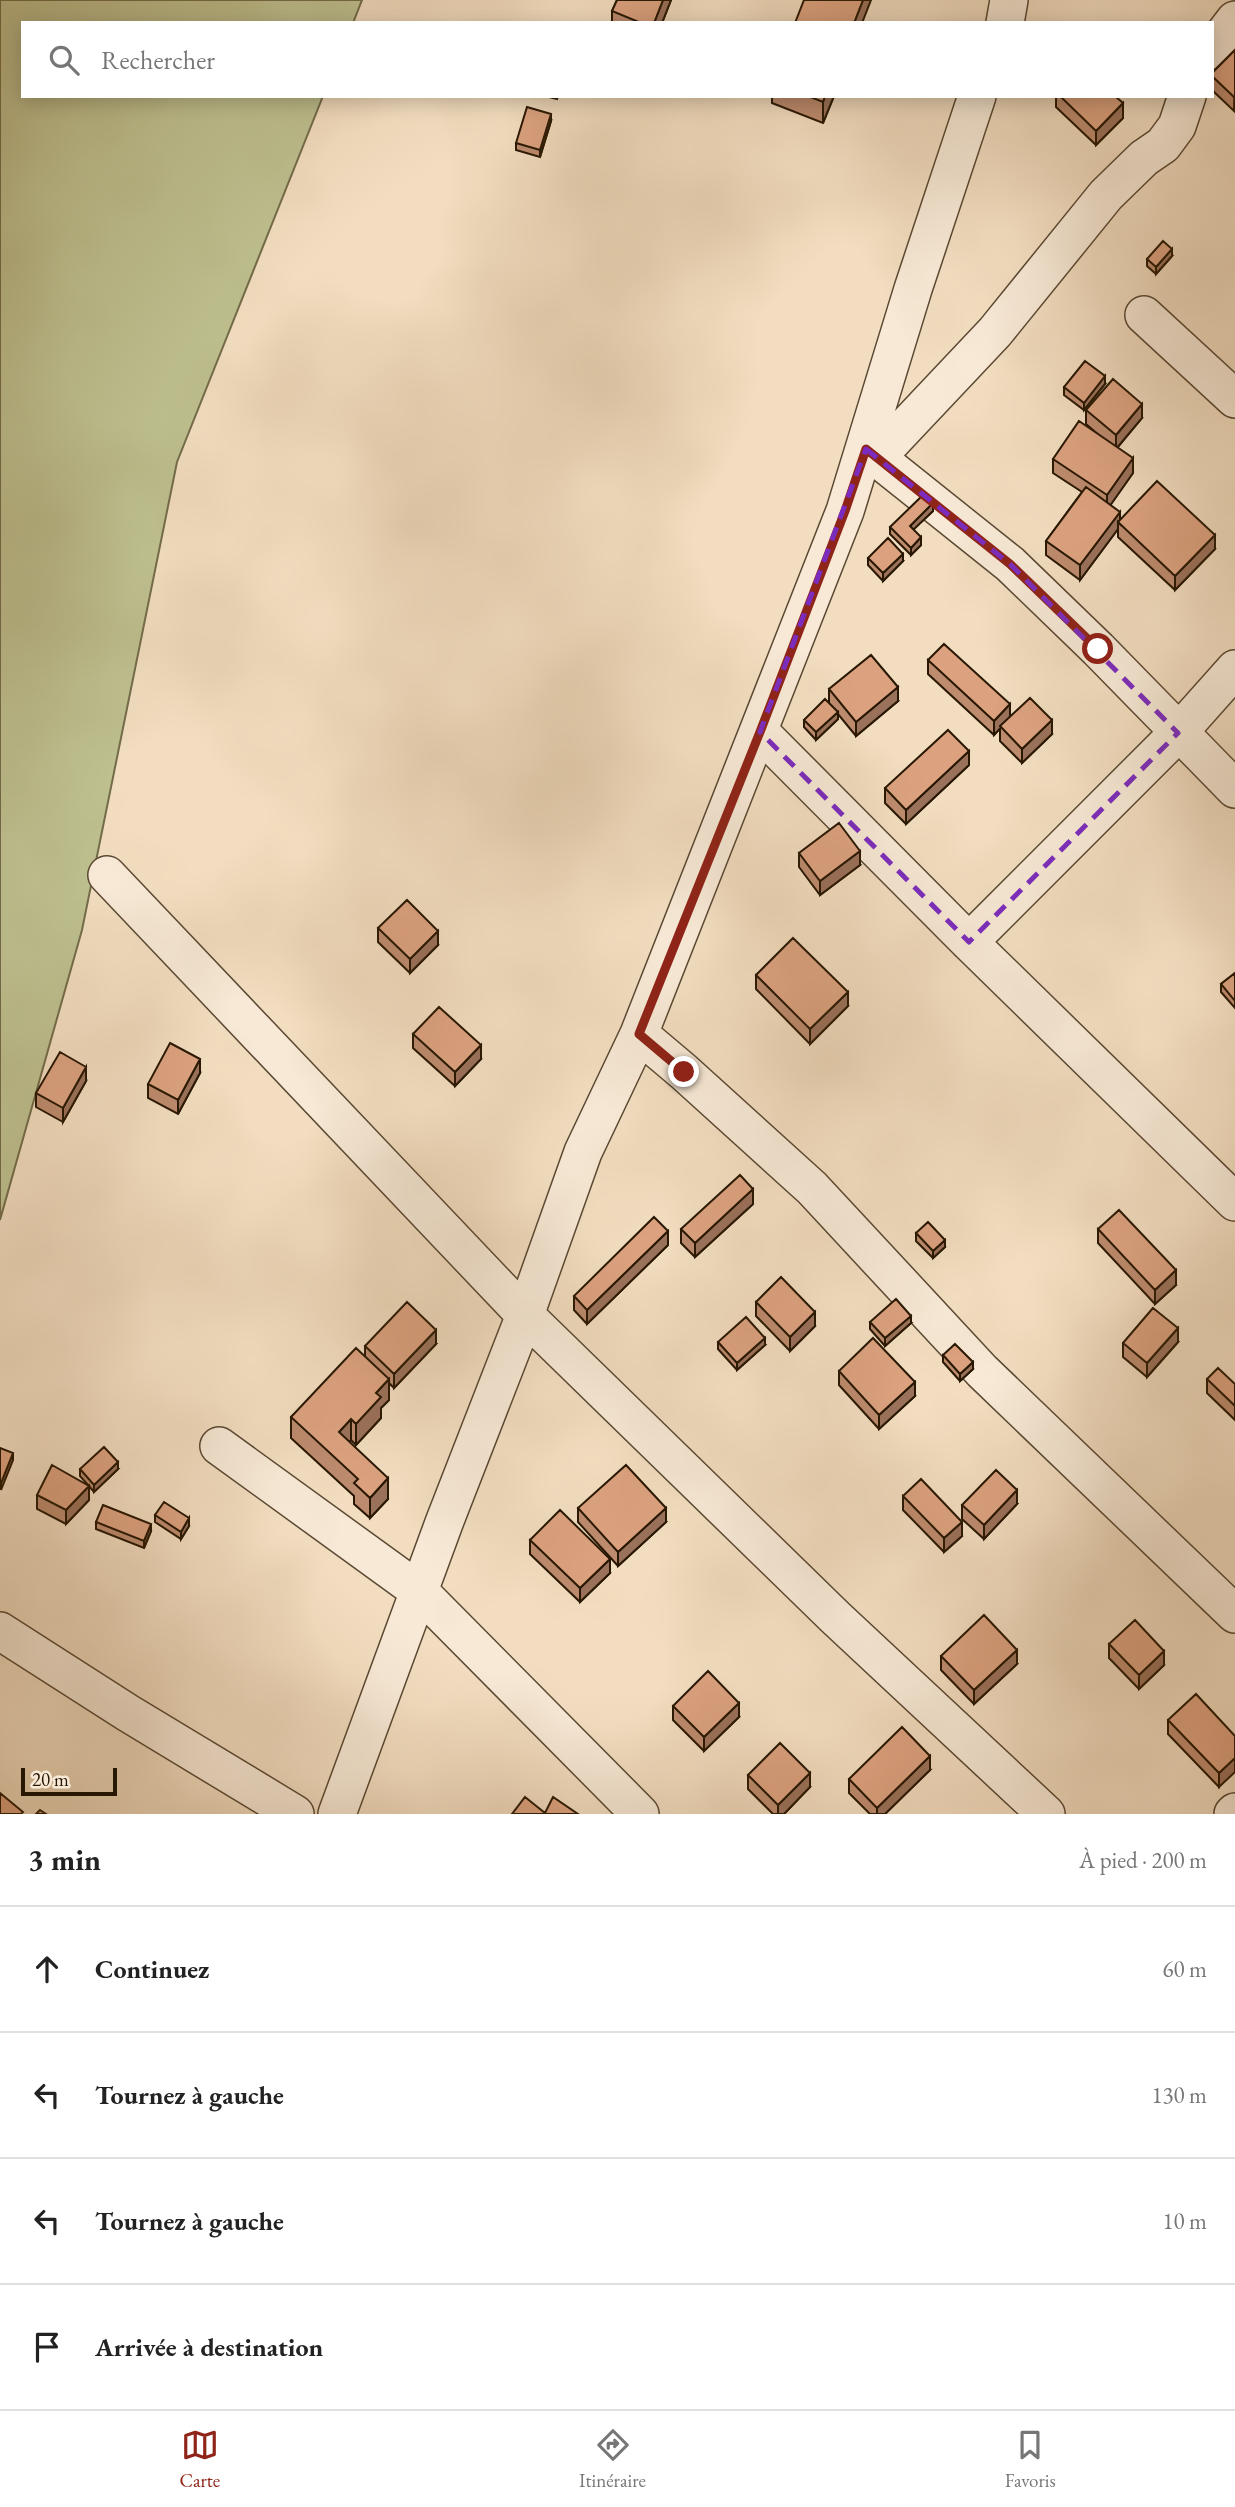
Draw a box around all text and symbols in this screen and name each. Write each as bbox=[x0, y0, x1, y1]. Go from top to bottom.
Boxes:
search box bbox=[21, 21, 1214, 98]
icon: search bbox=[45, 41, 83, 79]
text: Rechercher bbox=[101, 43, 215, 77]
route start bbox=[1082, 633, 1113, 664]
route end bbox=[668, 1056, 699, 1087]
scale bar bbox=[21, 1765, 117, 1797]
text: 20 m bbox=[32, 1767, 69, 1792]
text: 3 min bbox=[28, 1840, 101, 1879]
text: À pied · 200 m bbox=[1079, 1845, 1207, 1875]
icon: ahead bbox=[28, 1950, 66, 1988]
text: Continuez bbox=[95, 1952, 209, 1986]
text: 60 m bbox=[1162, 1954, 1207, 1984]
icon: left bbox=[28, 2076, 66, 2114]
text: Tournez à gauche bbox=[95, 2078, 284, 2112]
text: 130 m bbox=[1151, 2080, 1207, 2110]
icon: left bbox=[28, 2202, 66, 2240]
text: Tournez à gauche bbox=[95, 2204, 284, 2238]
text: 10 m bbox=[1162, 2206, 1207, 2236]
icon: arrive bbox=[28, 2328, 66, 2366]
text: Arrivée à destination bbox=[95, 2330, 323, 2364]
tab: Carte bbox=[179, 2426, 220, 2493]
tab: Itinéraire bbox=[579, 2426, 646, 2493]
tab: Favoris bbox=[1005, 2426, 1056, 2493]

